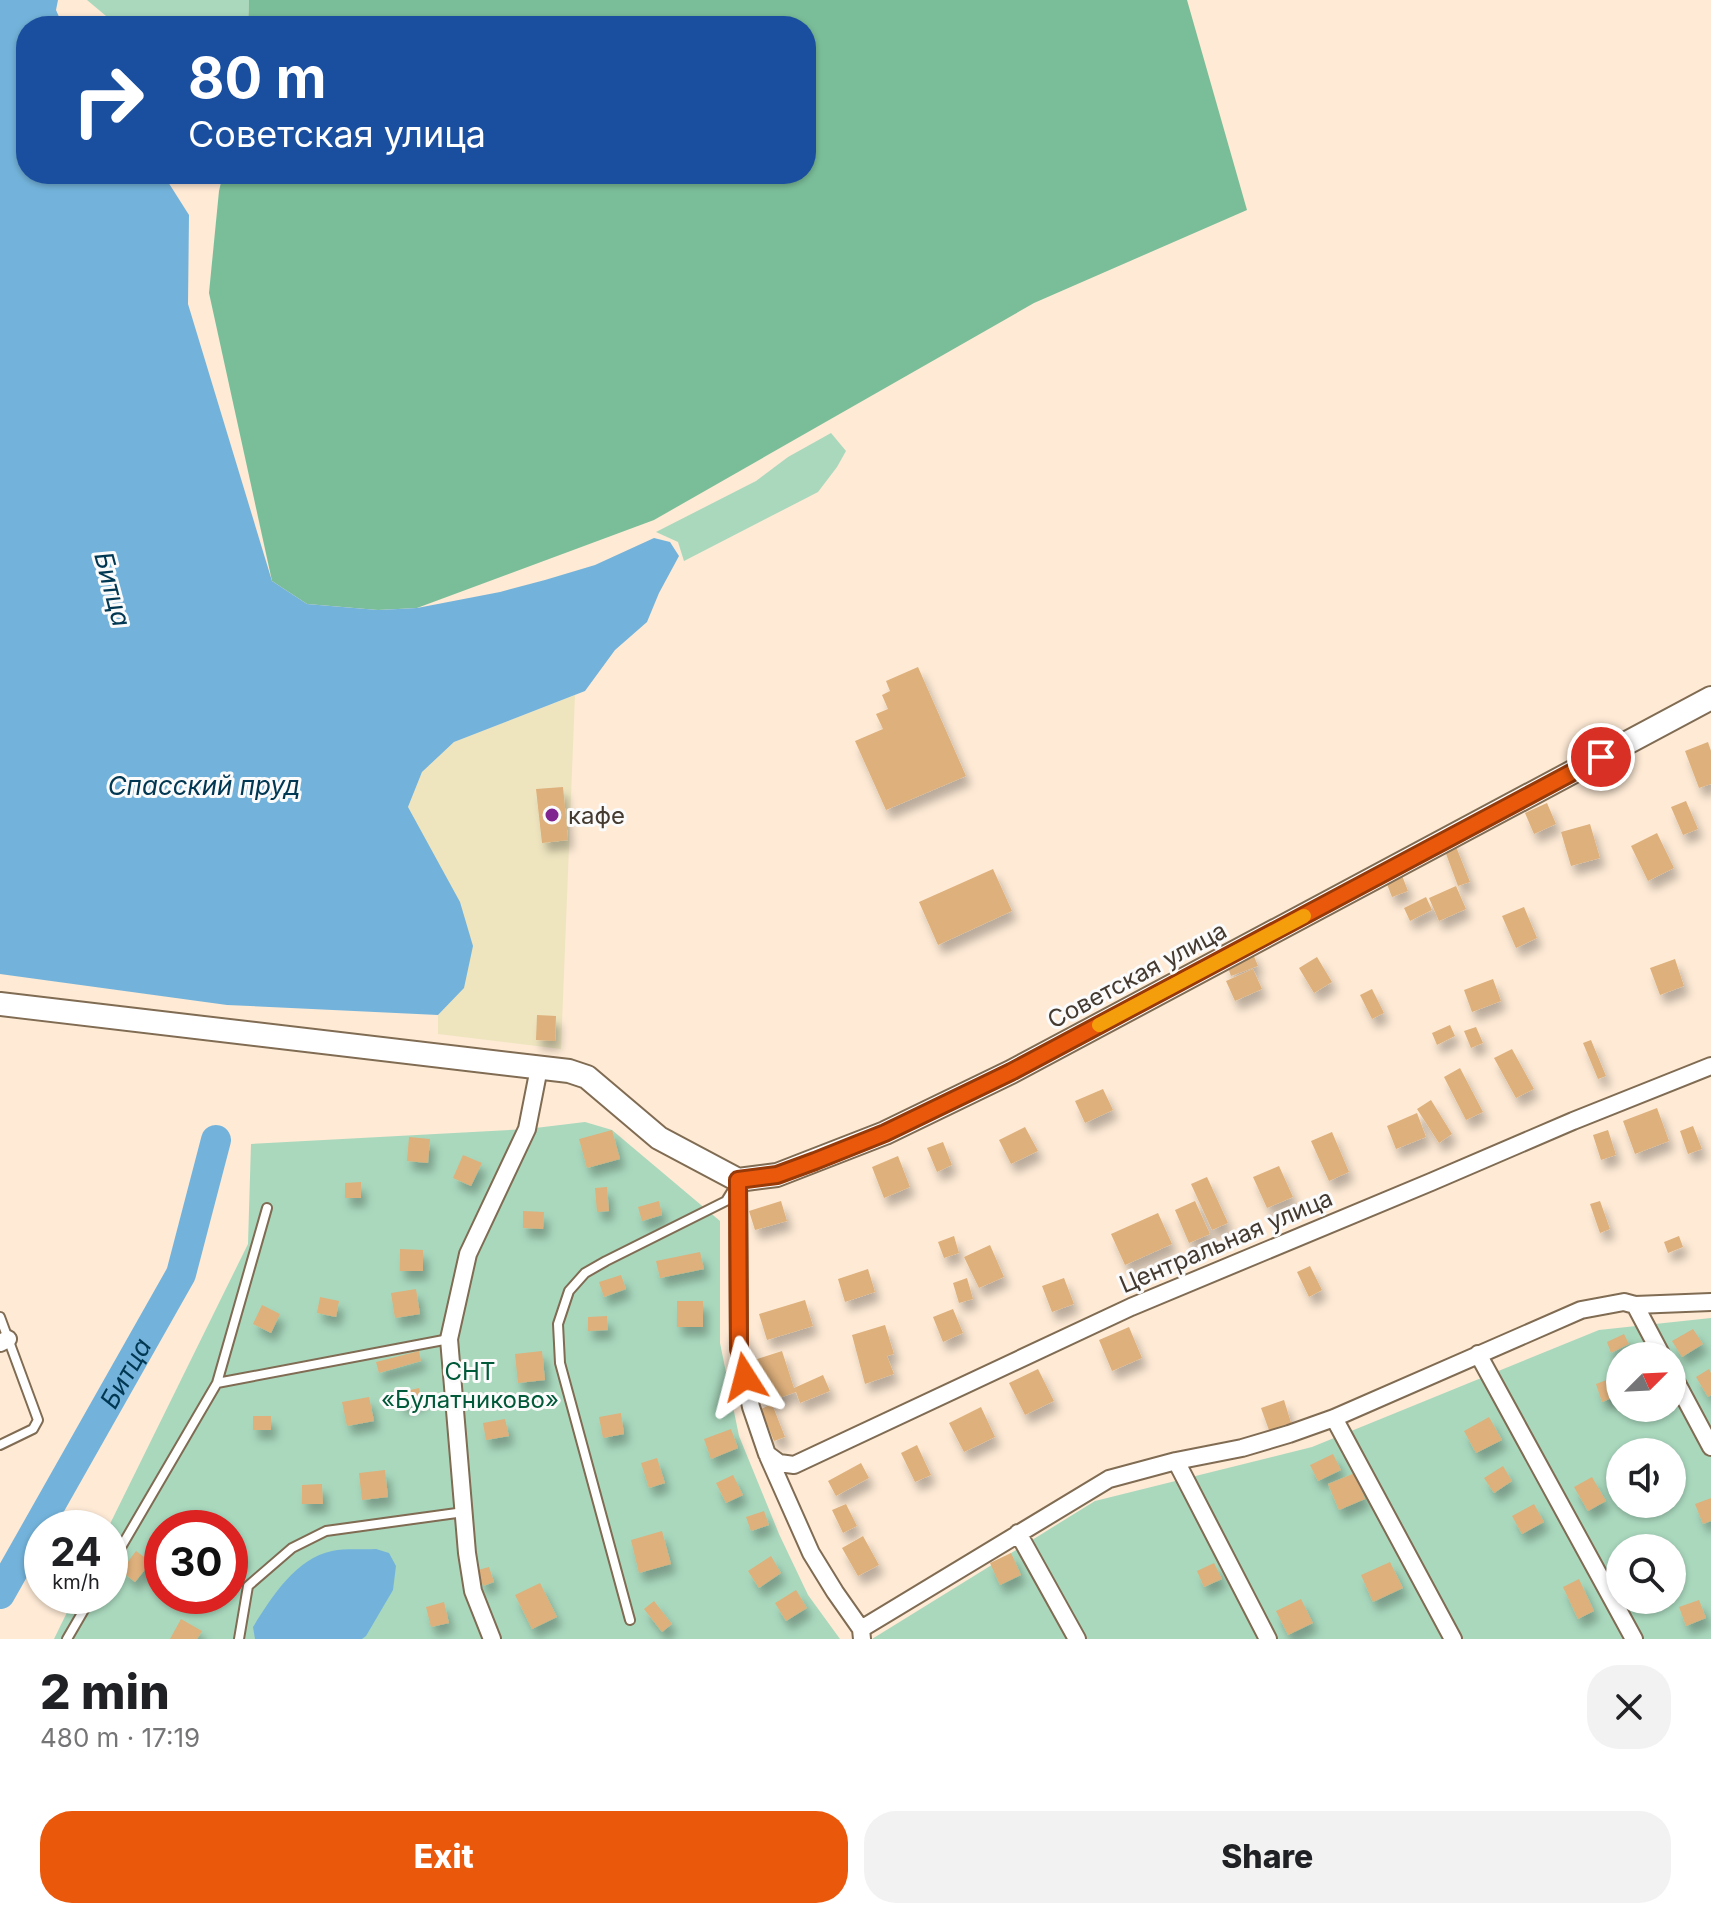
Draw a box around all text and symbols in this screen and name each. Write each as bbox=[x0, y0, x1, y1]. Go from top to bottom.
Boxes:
text: 80 m bbox=[188, 44, 327, 112]
icon: right bbox=[56, 48, 160, 152]
text: Советская улица bbox=[188, 112, 486, 156]
water label: Битца bbox=[88, 548, 138, 630]
pin bbox=[1567, 723, 1635, 791]
icon: arrive bbox=[1579, 735, 1623, 779]
water label: Спасский пруд bbox=[108, 770, 300, 801]
place label: кафе bbox=[568, 801, 625, 830]
marker: кафе bbox=[543, 806, 561, 824]
street label: Советская улица bbox=[1042, 916, 1232, 1034]
street label: Центральная улица bbox=[1115, 1183, 1337, 1299]
water label: Битца bbox=[93, 1332, 157, 1414]
position arrow bbox=[703, 1335, 787, 1419]
north arrow bbox=[1606, 1342, 1686, 1422]
map controls bbox=[1606, 1342, 1686, 1614]
park label: СНТ «Булатниково» bbox=[381, 1357, 559, 1414]
button: sound bbox=[1606, 1438, 1686, 1518]
speed limit sign: 30 bbox=[144, 1510, 248, 1614]
text: 24 bbox=[50, 1527, 102, 1576]
button: search bbox=[1606, 1534, 1686, 1614]
text: km/h bbox=[52, 1570, 100, 1594]
text: 2 min bbox=[40, 1662, 170, 1721]
button: close bbox=[1587, 1665, 1671, 1749]
text: 480 m · 17:19 bbox=[40, 1722, 200, 1753]
button: Exit bbox=[40, 1811, 848, 1903]
button: Share bbox=[864, 1811, 1671, 1903]

